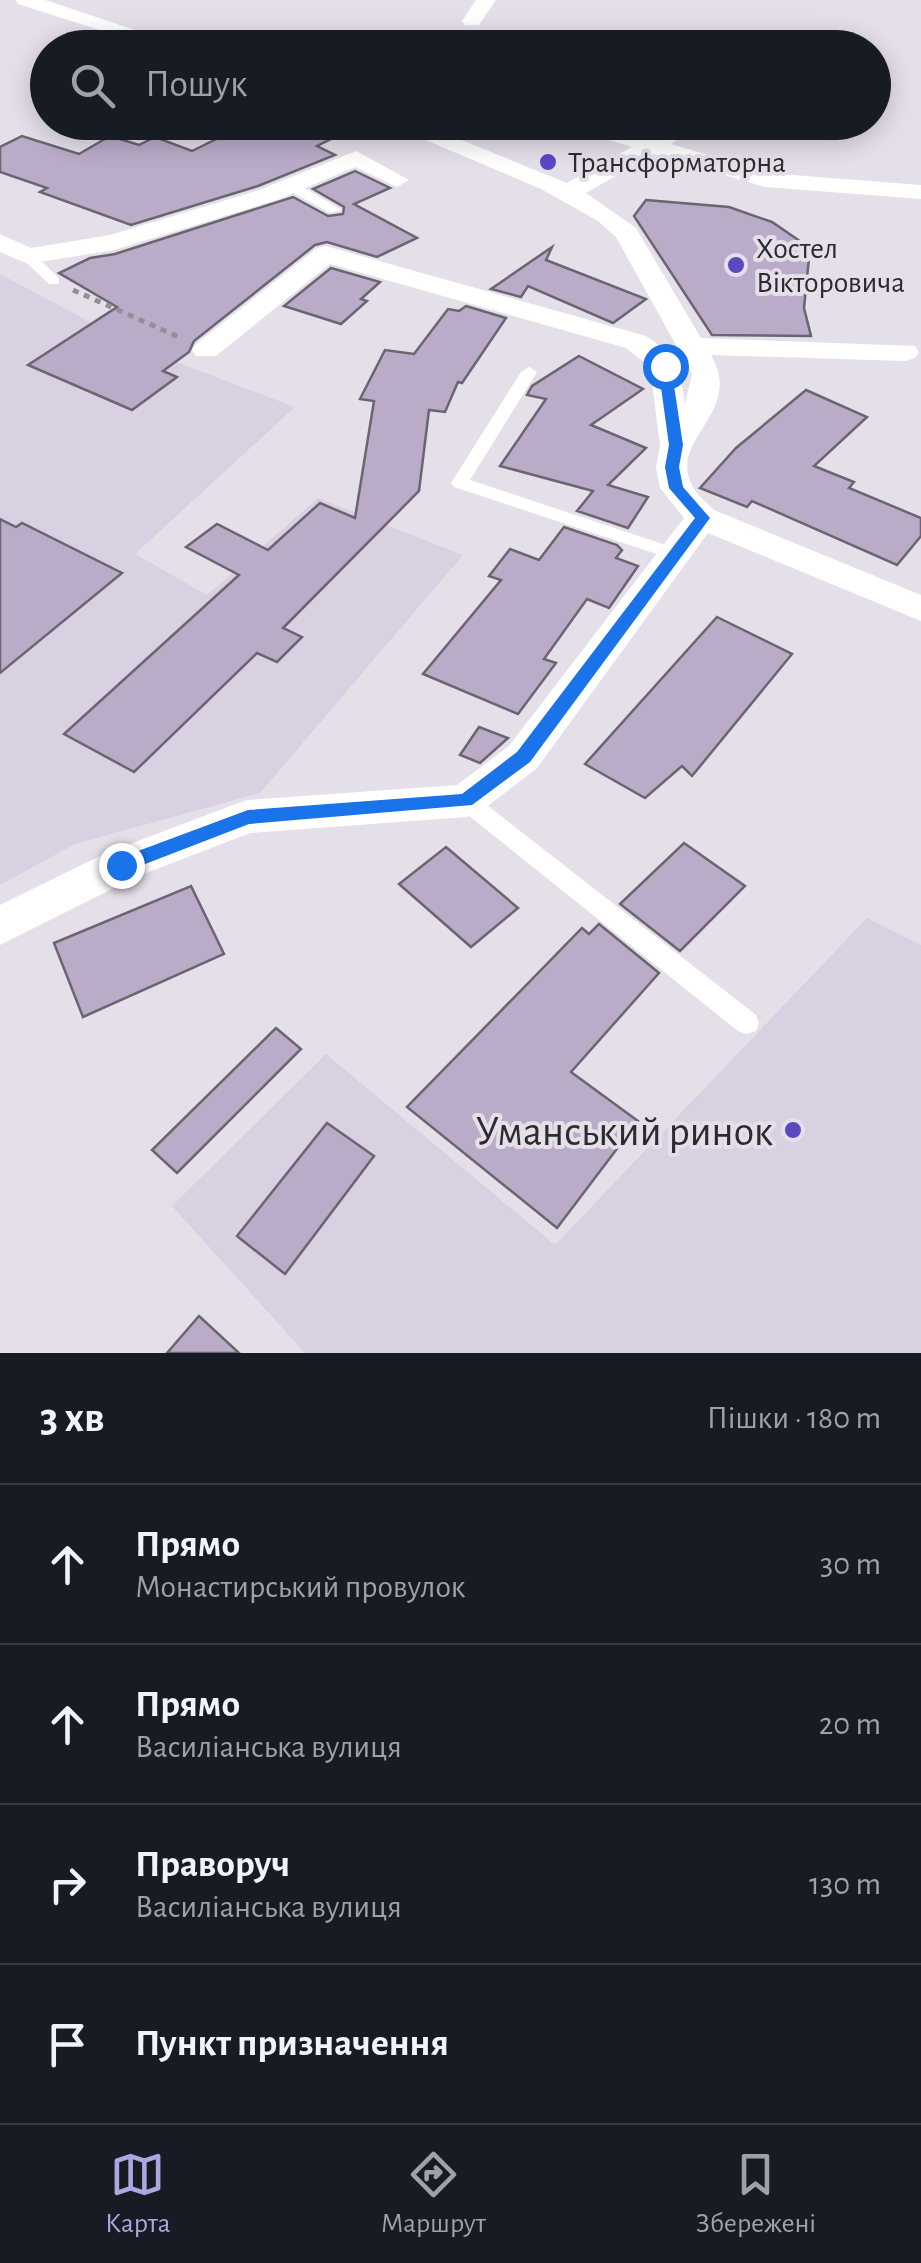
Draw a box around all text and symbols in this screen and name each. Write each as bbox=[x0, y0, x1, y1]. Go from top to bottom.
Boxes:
search box bbox=[30, 30, 891, 140]
icon: search bbox=[65, 58, 120, 113]
text: Пошук bbox=[145, 66, 248, 104]
place label: Трансформаторна bbox=[568, 148, 786, 178]
marker: Трансформаторна bbox=[537, 151, 559, 173]
place label: Хостел Вікторовича bbox=[756, 234, 905, 298]
marker: Хостел Вікторовича bbox=[725, 254, 747, 276]
route start bbox=[643, 344, 689, 390]
route end bbox=[99, 843, 145, 889]
place label: Уманський ринок bbox=[476, 1111, 773, 1153]
marker: Уманський ринок bbox=[782, 1119, 804, 1141]
text: 3 хв bbox=[40, 1397, 105, 1439]
text: Пішки · 180 m bbox=[707, 1402, 881, 1434]
text: Прямо bbox=[135, 1526, 240, 1564]
icon: ahead bbox=[40, 1537, 95, 1592]
text: 30 m bbox=[820, 1548, 881, 1580]
text: Монастирський провулок bbox=[135, 1571, 465, 1603]
text: Прямо bbox=[135, 1686, 240, 1724]
icon: ahead bbox=[40, 1697, 95, 1752]
text: 20 m bbox=[819, 1708, 881, 1740]
text: Василіанська вулиця bbox=[135, 1731, 402, 1763]
text: Праворуч bbox=[135, 1846, 290, 1884]
icon: right bbox=[40, 1857, 95, 1912]
text: 130 m bbox=[809, 1868, 881, 1900]
text: Василіанська вулиця bbox=[135, 1891, 402, 1923]
icon: arrive bbox=[40, 2017, 95, 2072]
text: Пункт призначення bbox=[135, 2025, 449, 2063]
tab: Карта bbox=[105, 2147, 171, 2241]
tab: Маршрут bbox=[381, 2147, 486, 2241]
tab: Збережені bbox=[696, 2147, 816, 2241]

